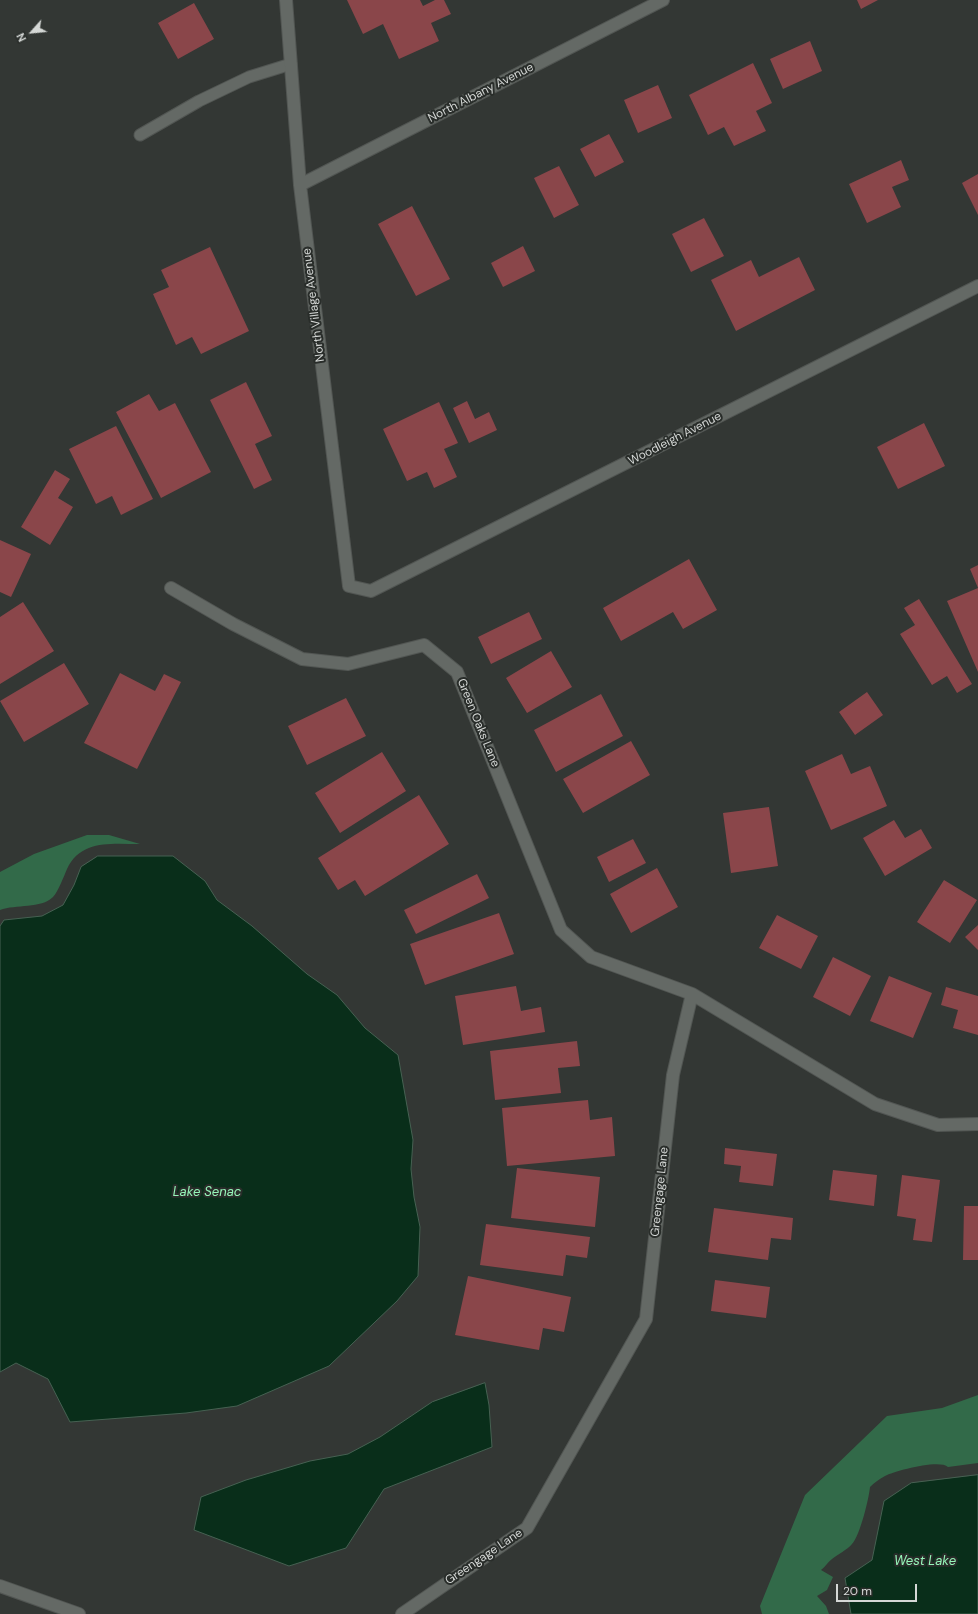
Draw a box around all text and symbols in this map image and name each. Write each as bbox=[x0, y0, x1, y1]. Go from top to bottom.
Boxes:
north arrow bbox=[12, 12, 52, 52]
text: N bbox=[13, 31, 29, 44]
street label: North Albany Avenue bbox=[426, 60, 536, 126]
street label: North Village Avenue bbox=[300, 247, 328, 363]
street label: Woodleigh Avenue bbox=[626, 409, 724, 469]
street label: Green Oaks Lane bbox=[454, 677, 502, 769]
street label: Greengage Lane bbox=[648, 1146, 672, 1238]
water label: Lake Senac bbox=[173, 1185, 241, 1201]
street label: Greengage Lane bbox=[443, 1526, 525, 1588]
water label: West Lake bbox=[894, 1554, 956, 1570]
scale bar bbox=[838, 1576, 919, 1602]
text: 20 m bbox=[843, 1583, 872, 1599]

